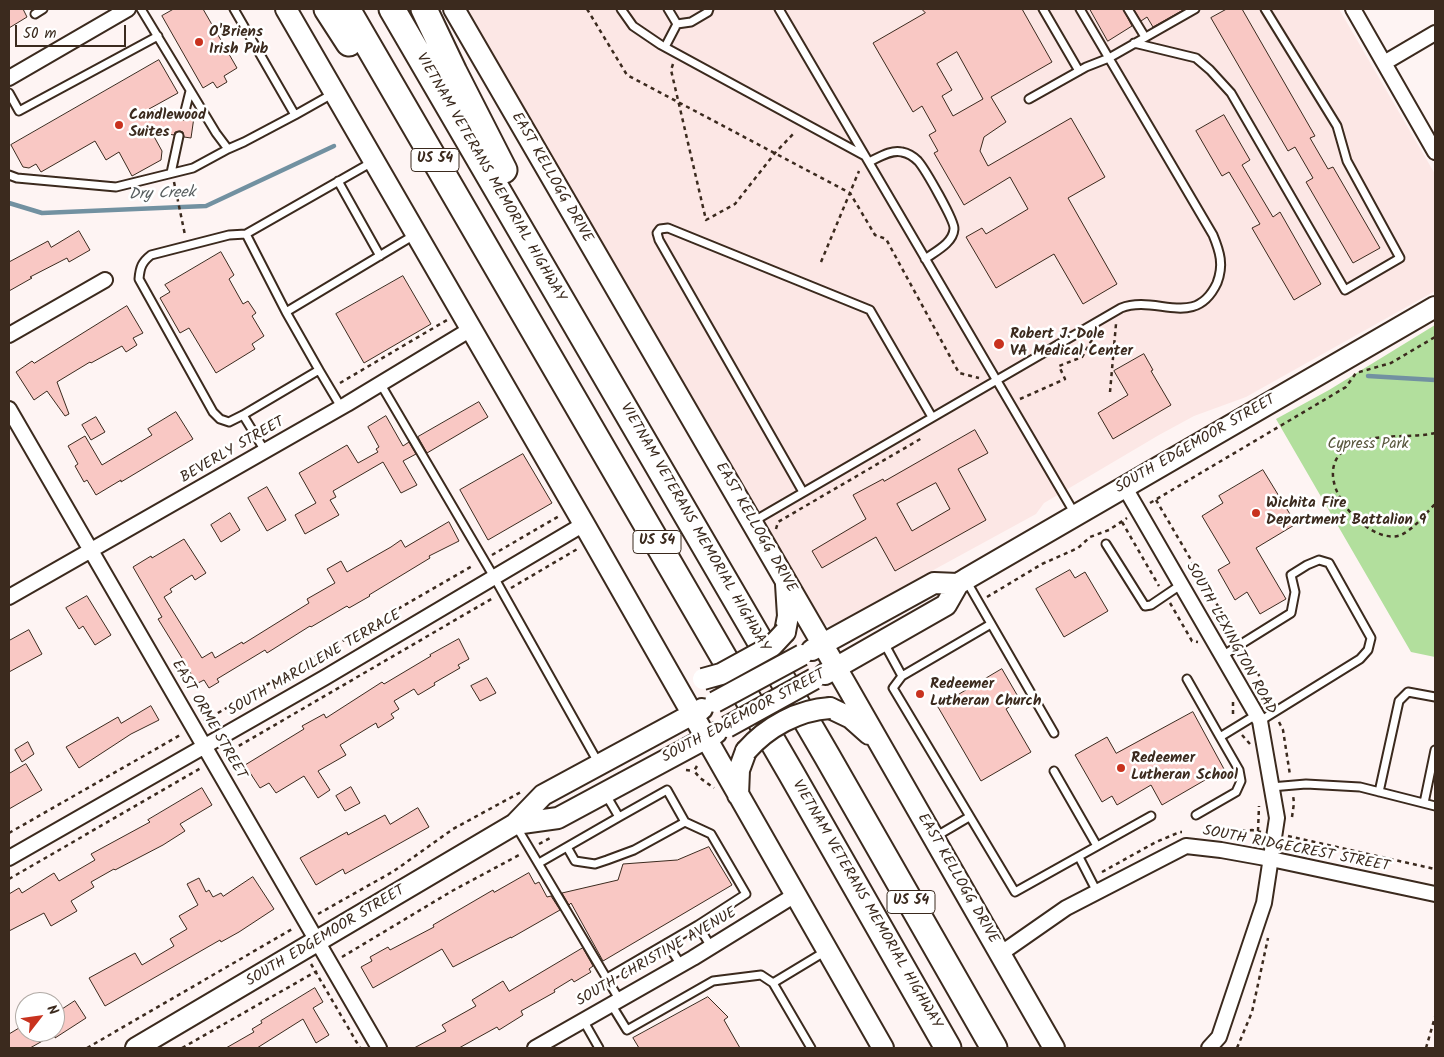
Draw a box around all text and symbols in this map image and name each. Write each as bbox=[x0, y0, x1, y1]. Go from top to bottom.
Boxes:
scale bar bbox=[18, 15, 129, 47]
text: 50 m bbox=[23, 22, 57, 46]
place label: O'Briens Irish Pub bbox=[209, 24, 268, 59]
marker: O'Briens Irish Pub bbox=[193, 36, 205, 48]
street label: VIETNAM VETERANS MEMORIAL HIGHWAY bbox=[411, 51, 569, 305]
place label: Candlewood Suites bbox=[129, 107, 206, 142]
street label: EAST KELLOGG DRIVE bbox=[506, 110, 596, 246]
marker: Candlewood Suites bbox=[113, 119, 125, 131]
road number: US 54 bbox=[411, 148, 459, 172]
water label: Dry Creek bbox=[129, 184, 195, 206]
place label: Robert J. Dole VA Medical Center bbox=[1010, 326, 1133, 361]
marker: Robert J. Dole VA Medical Center bbox=[992, 337, 1006, 351]
street label: SOUTH EDGEMOOR STREET bbox=[1113, 392, 1279, 498]
street label: VIETNAM VETERANS MEMORIAL HIGHWAY bbox=[615, 401, 773, 655]
street label: BEVERLY STREET bbox=[178, 414, 288, 488]
park label: Cypress Park bbox=[1328, 436, 1408, 454]
street label: EAST KELLOGG DRIVE bbox=[710, 460, 800, 596]
place label: Wichita Fire Department Battalion 9 bbox=[1266, 495, 1426, 530]
marker: Wichita Fire Department Battalion 9 bbox=[1250, 507, 1262, 519]
road number: US 54 bbox=[633, 530, 681, 554]
street label: SOUTH LEXINGTON ROAD bbox=[1181, 560, 1279, 718]
street label: SOUTH MARCILENE TERRACE bbox=[225, 607, 405, 721]
street label: EAST ORME STREET bbox=[167, 657, 249, 783]
street label: SOUTH EDGEMOOR STREET bbox=[659, 666, 829, 768]
place label: Redeemer Lutheran Church bbox=[930, 676, 1041, 711]
marker: Redeemer Lutheran Church bbox=[914, 688, 926, 700]
place label: Redeemer Lutheran School bbox=[1131, 750, 1238, 785]
marker: Redeemer Lutheran School bbox=[1115, 762, 1127, 774]
street label: VIETNAM VETERANS MEMORIAL HIGHWAY bbox=[787, 778, 945, 1032]
street label: EAST KELLOGG DRIVE bbox=[912, 811, 1002, 947]
street label: SOUTH RIDGECREST STREET bbox=[1201, 823, 1391, 877]
street label: SOUTH EDGEMOOR STREET bbox=[243, 882, 409, 992]
road number: US 54 bbox=[887, 890, 935, 914]
street label: SOUTH CHRISTINE AVENUE bbox=[574, 905, 740, 1011]
north arrow bbox=[15, 992, 65, 1042]
text: N bbox=[40, 1001, 64, 1019]

